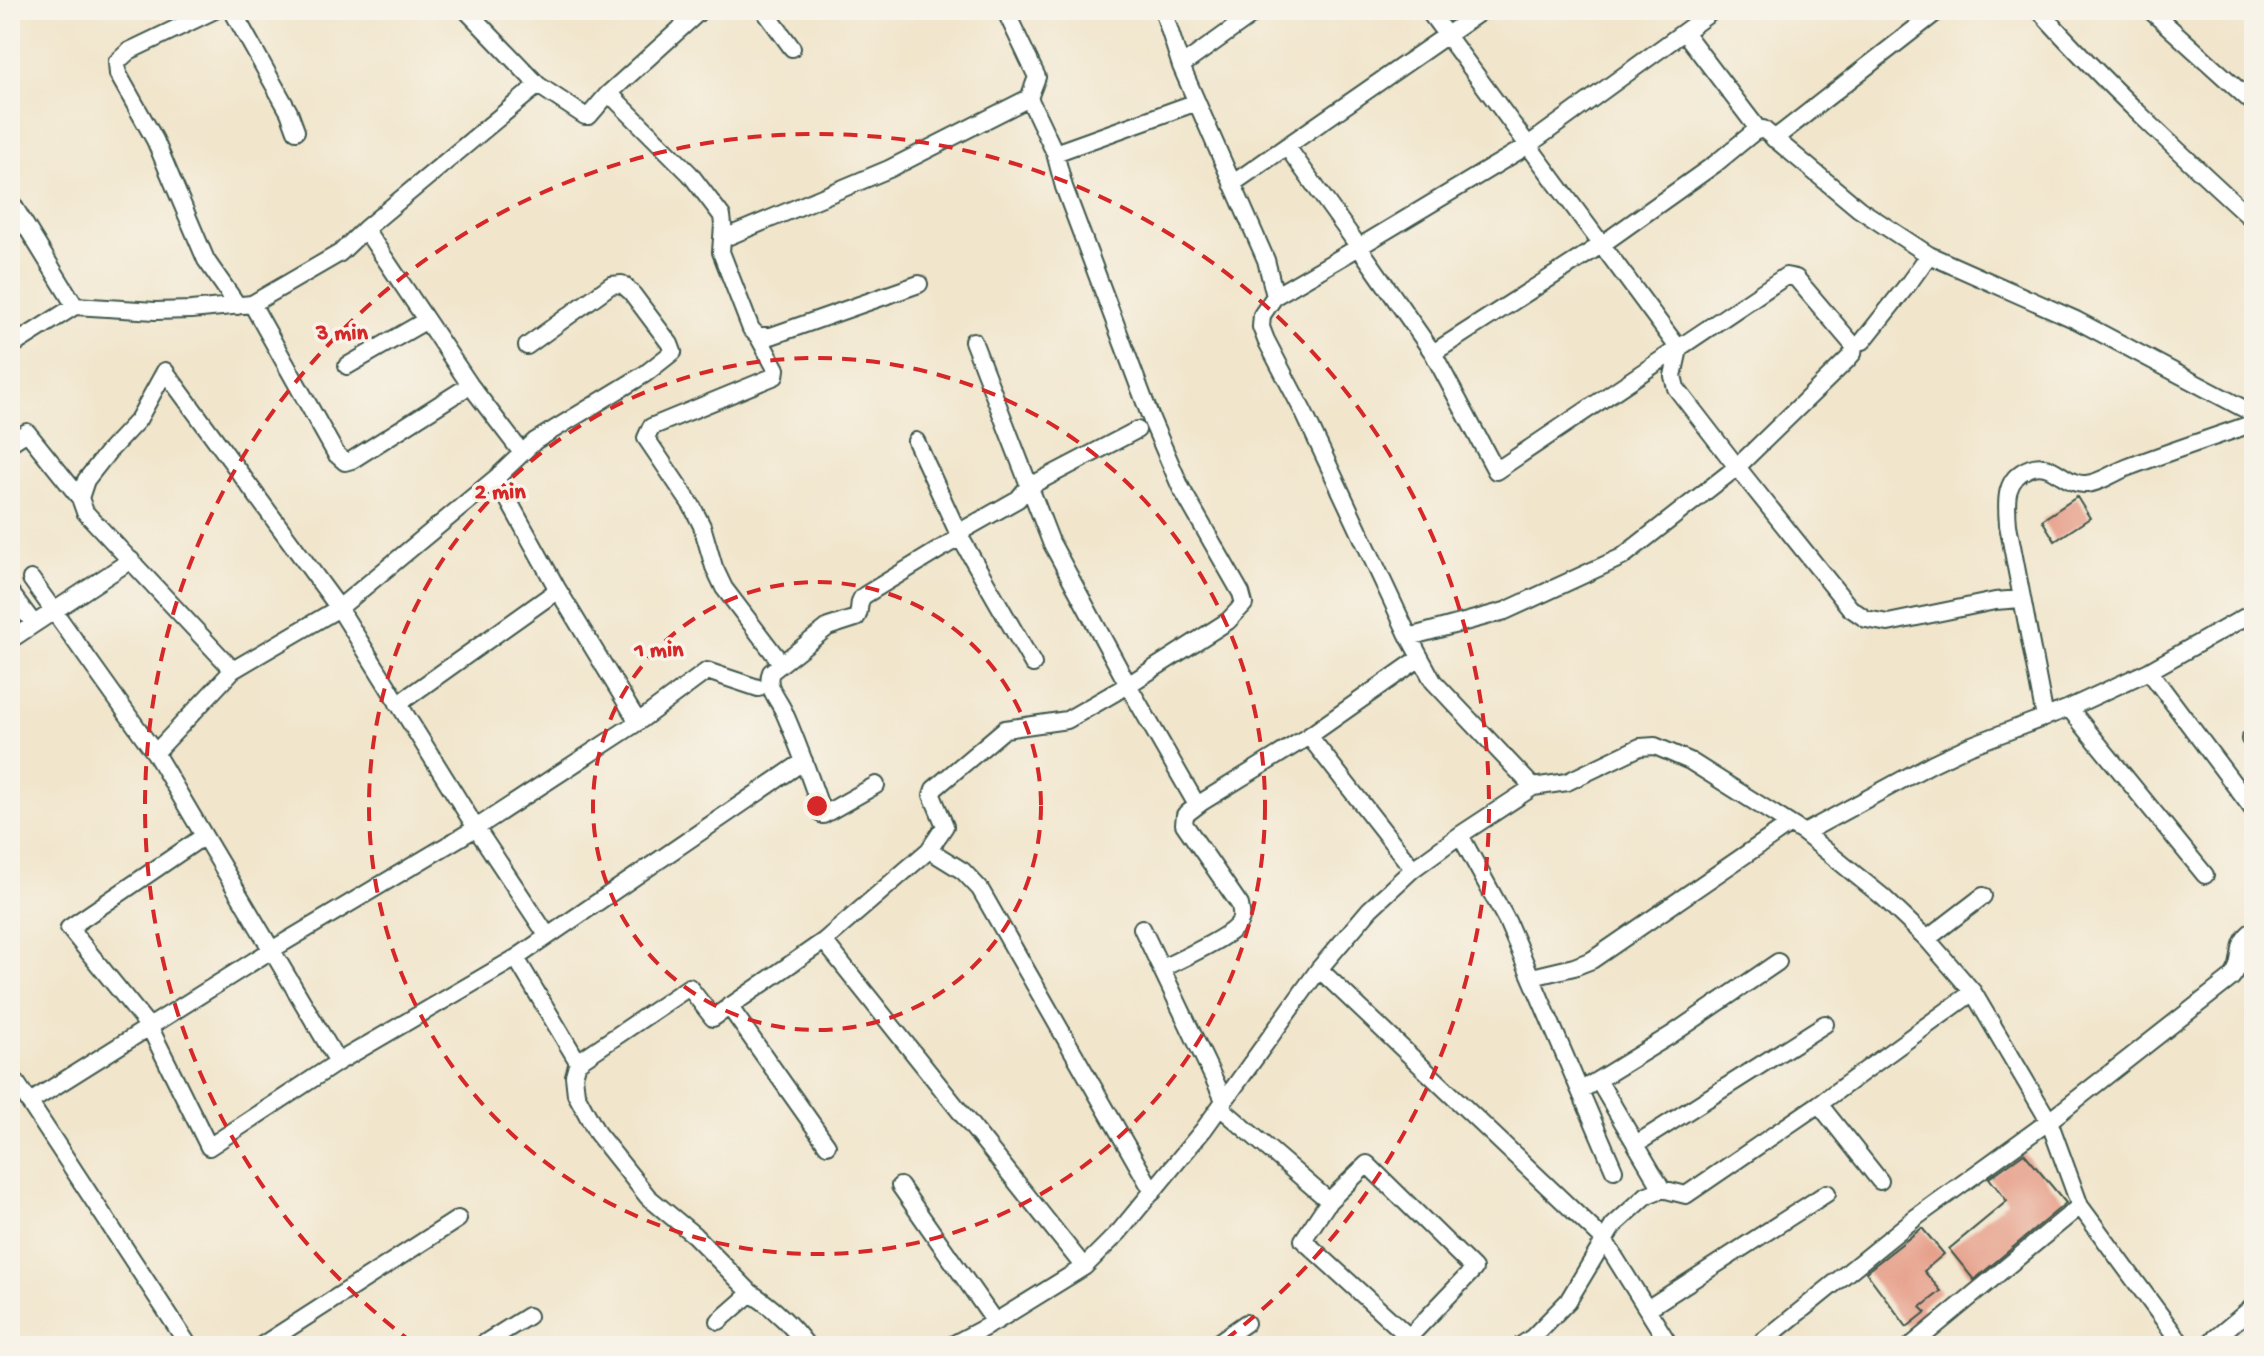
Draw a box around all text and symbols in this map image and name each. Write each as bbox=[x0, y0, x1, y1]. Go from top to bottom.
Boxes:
text: 3 min bbox=[315, 320, 368, 349]
text: 2 min bbox=[474, 479, 526, 508]
text: 1 min bbox=[633, 637, 684, 666]
centre of rings bbox=[803, 792, 831, 820]

